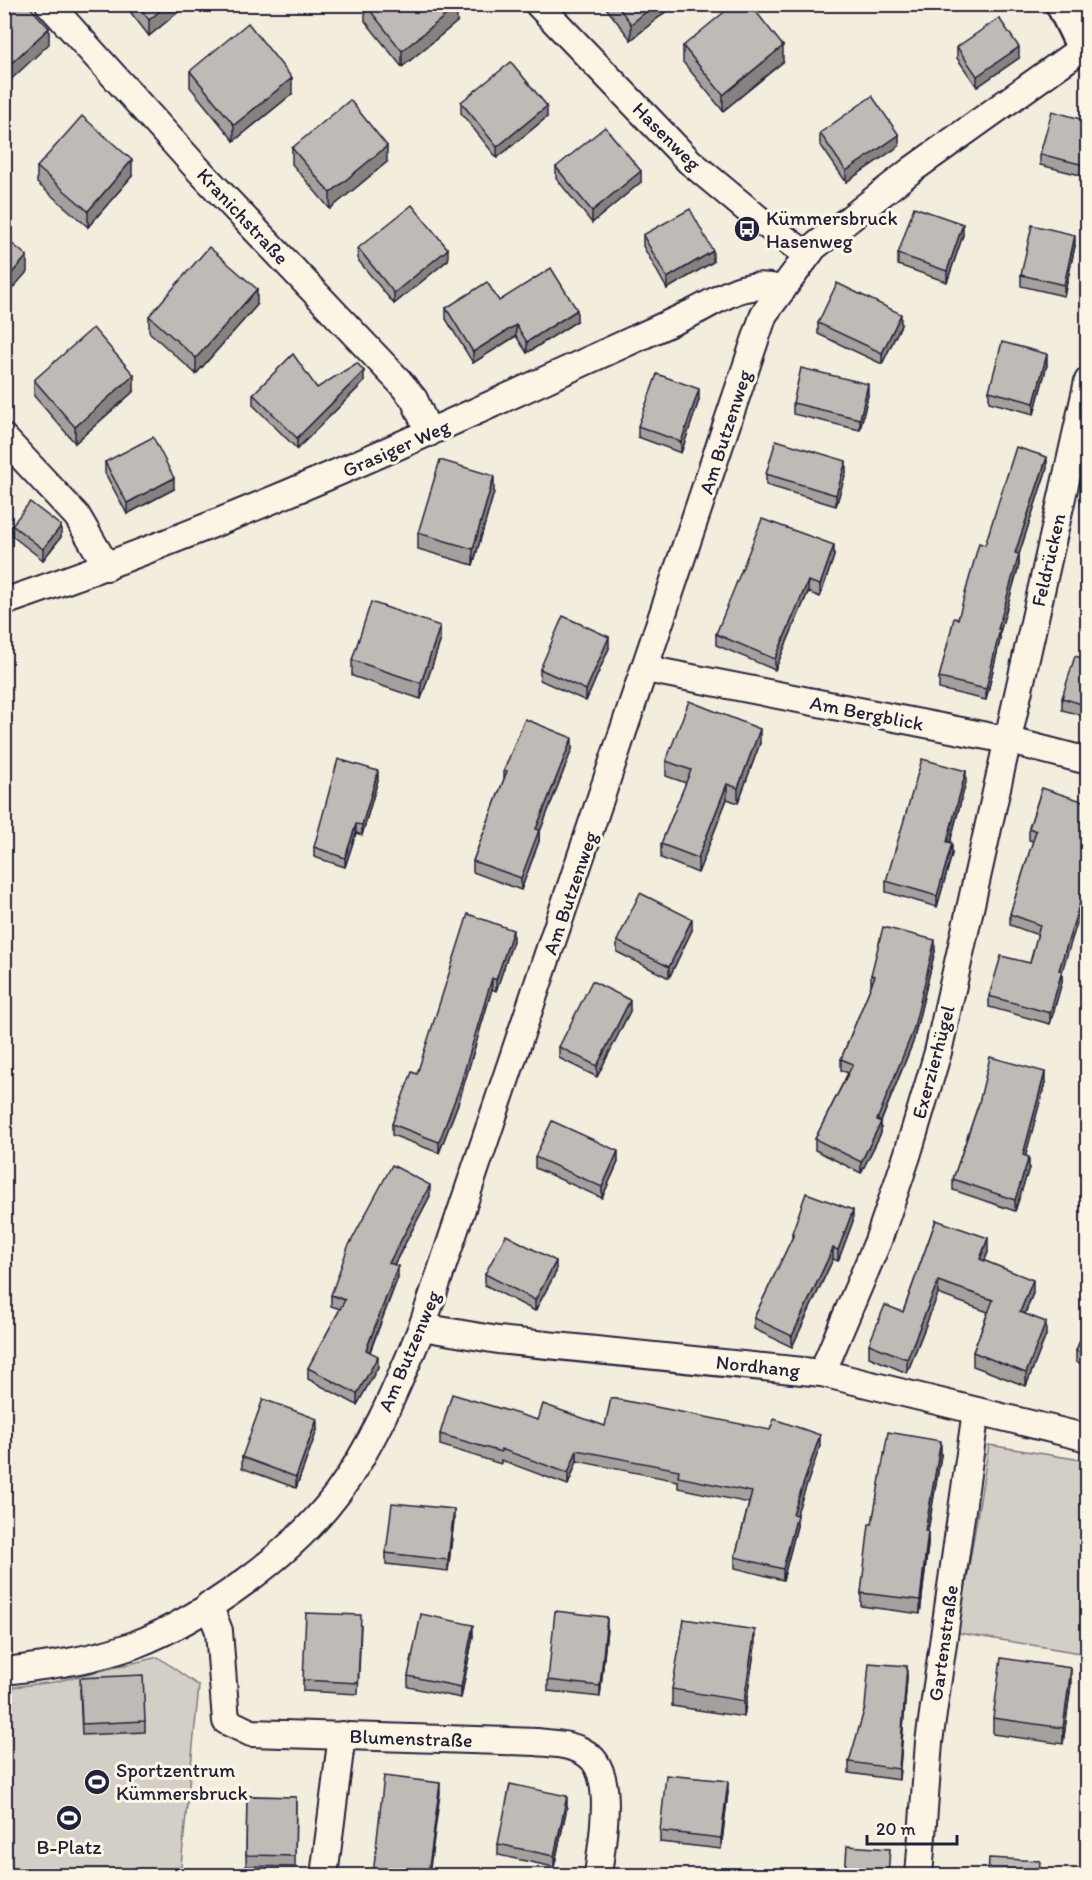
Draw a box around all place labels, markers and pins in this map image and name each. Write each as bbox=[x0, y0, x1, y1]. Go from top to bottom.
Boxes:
place label: Kümmersbruck Hasenweg bbox=[766, 206, 898, 253]
bus stop icon: Kümmersbruck Hasenweg bbox=[732, 214, 762, 244]
place label: Sportzentrum Kümmersbruck bbox=[116, 1758, 248, 1805]
sports icon: Sportzentrum Kümmersbruck bbox=[82, 1767, 112, 1797]
sports icon: B-Platz bbox=[54, 1803, 84, 1833]
place label: B-Platz bbox=[36, 1835, 102, 1859]

